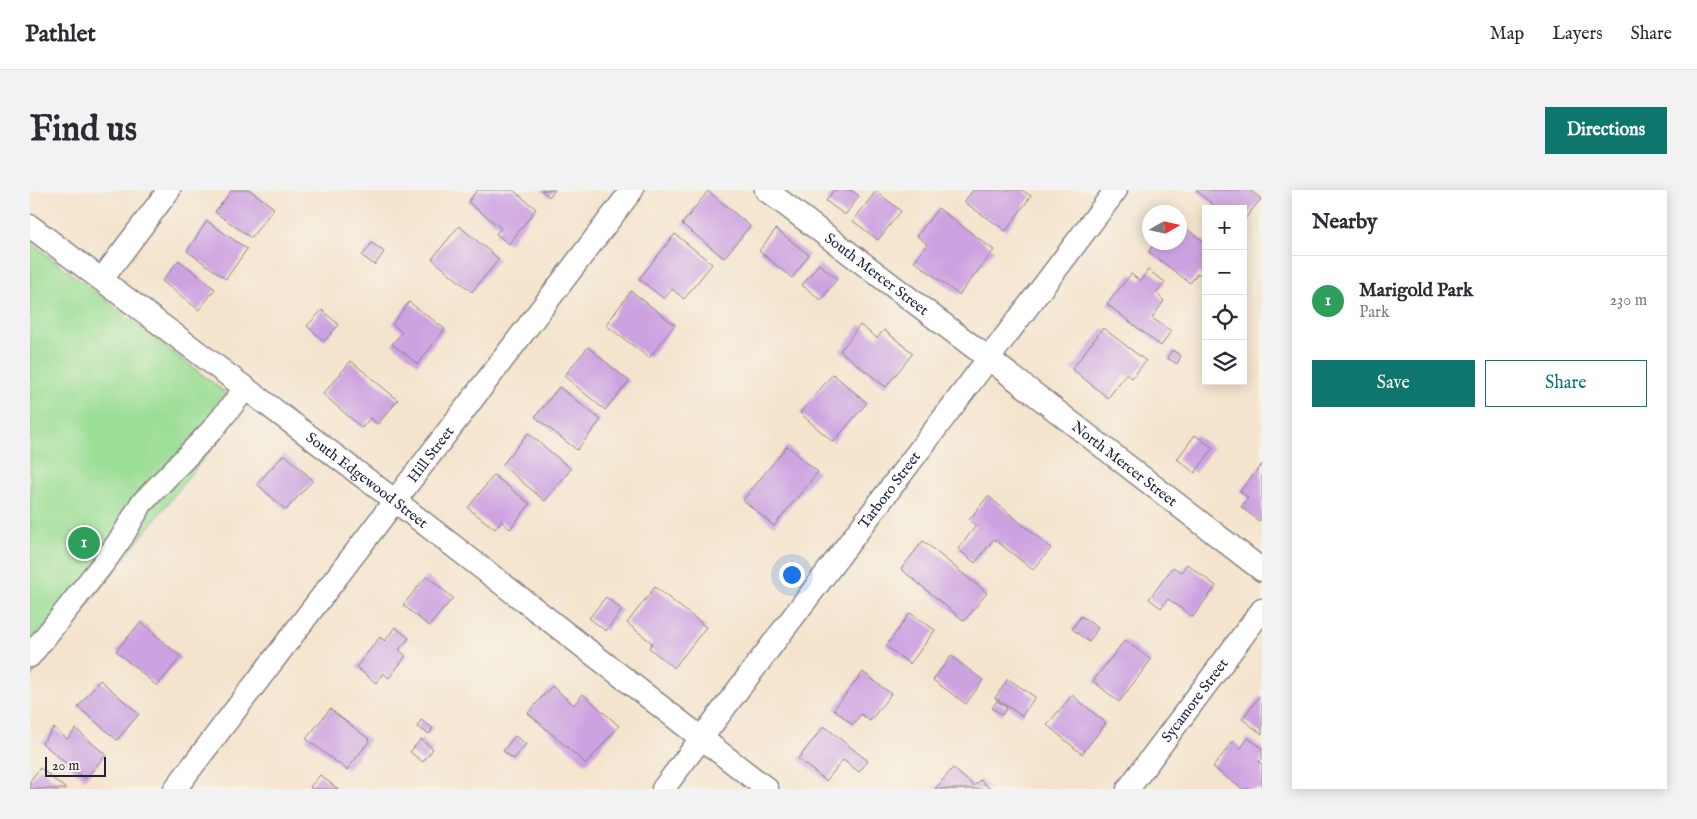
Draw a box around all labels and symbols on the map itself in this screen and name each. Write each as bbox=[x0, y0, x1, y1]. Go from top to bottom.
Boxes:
north arrow bbox=[1142, 205, 1187, 250]
street label: South Mercer Street bbox=[821, 229, 932, 320]
street label: North Mercer Street bbox=[1068, 417, 1181, 511]
street label: Hill Street bbox=[403, 423, 458, 486]
street label: South Edgewood Street bbox=[302, 428, 431, 533]
street label: Tarboro Street bbox=[854, 448, 925, 533]
pin: 1 bbox=[68, 524, 100, 562]
your location bbox=[779, 562, 805, 588]
street label: Sycamore Street bbox=[1157, 655, 1233, 746]
scale bar bbox=[45, 754, 106, 777]

